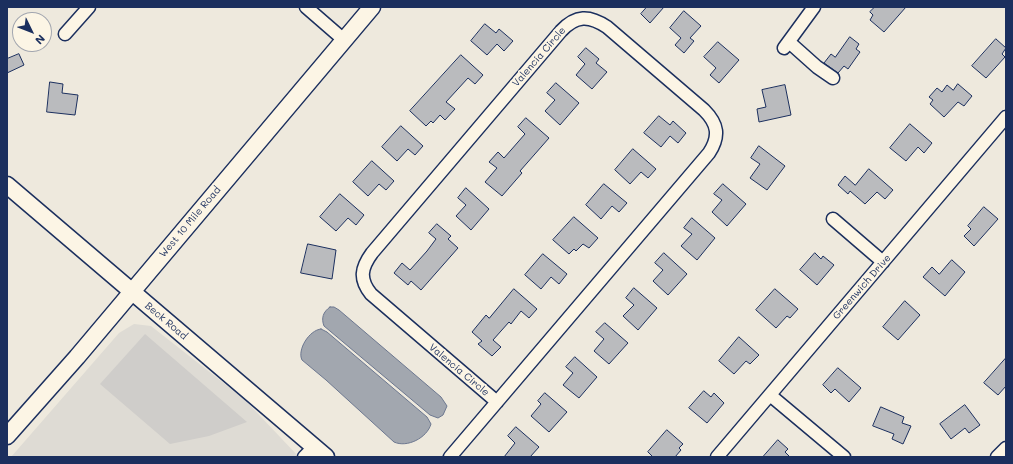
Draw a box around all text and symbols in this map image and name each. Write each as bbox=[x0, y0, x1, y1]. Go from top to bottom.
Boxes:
north arrow bbox=[12, 12, 52, 52]
street label: Valencia Circle bbox=[510, 25, 568, 89]
text: N bbox=[32, 32, 49, 48]
street label: West 10 Mile Road bbox=[157, 184, 223, 260]
street label: Greenwich Drive bbox=[830, 252, 894, 322]
street label: Beck Road bbox=[142, 300, 190, 342]
street label: Valencia Circle bbox=[426, 341, 492, 399]

